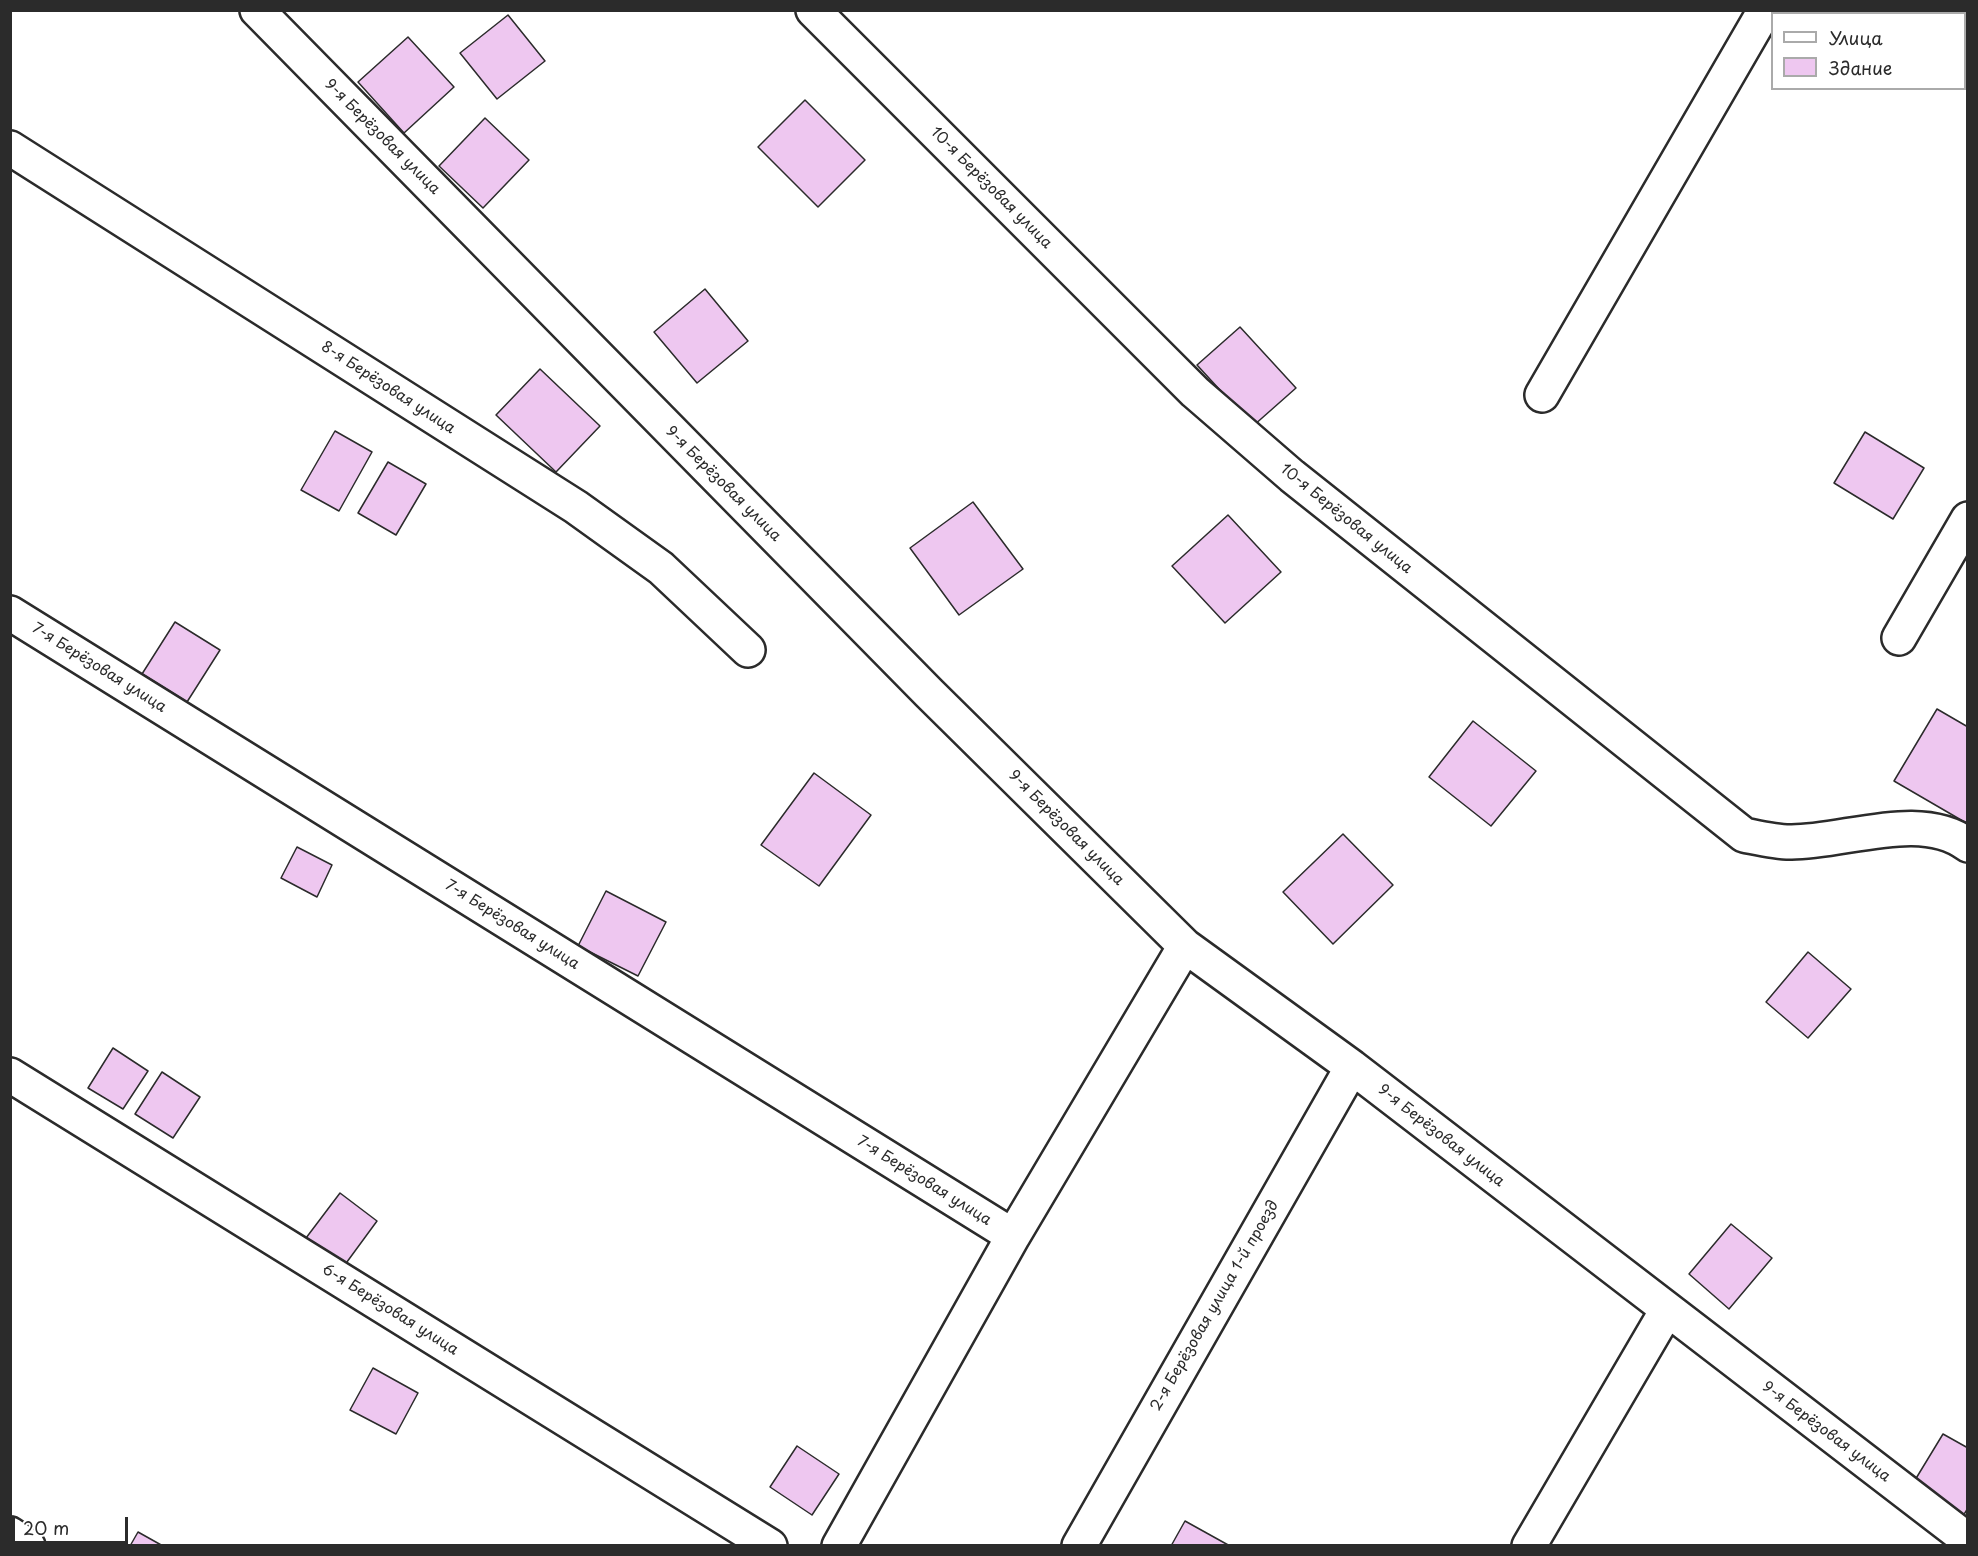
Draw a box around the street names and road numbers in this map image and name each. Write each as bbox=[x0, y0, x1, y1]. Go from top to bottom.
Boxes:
street label: 9-я Берёзовая улица bbox=[321, 76, 443, 198]
street label: 10-я Берёзовая улица bbox=[926, 123, 1056, 253]
street label: 8-я Берёзовая улица bbox=[318, 338, 458, 438]
street label: 9-я Берёзовая улица bbox=[662, 423, 784, 545]
street label: 10-я Берёзовая улица bbox=[1276, 460, 1416, 578]
street label: 7-я Берёзовая улица bbox=[29, 619, 169, 717]
street label: 9-я Берёзовая улица bbox=[1005, 767, 1127, 889]
street label: 7-я Берёзовая улица bbox=[442, 876, 582, 974]
street label: 9-я Берёзовая улица bbox=[1374, 1081, 1508, 1191]
street label: 7-я Берёзовая улица bbox=[854, 1132, 994, 1230]
street label: 2-я Берёзовая улица 1-й проезд bbox=[1147, 1197, 1283, 1415]
street label: 6-я Берёзовая улица bbox=[318, 1261, 462, 1359]
street label: 9-я Берёзовая улица bbox=[1758, 1378, 1894, 1486]

